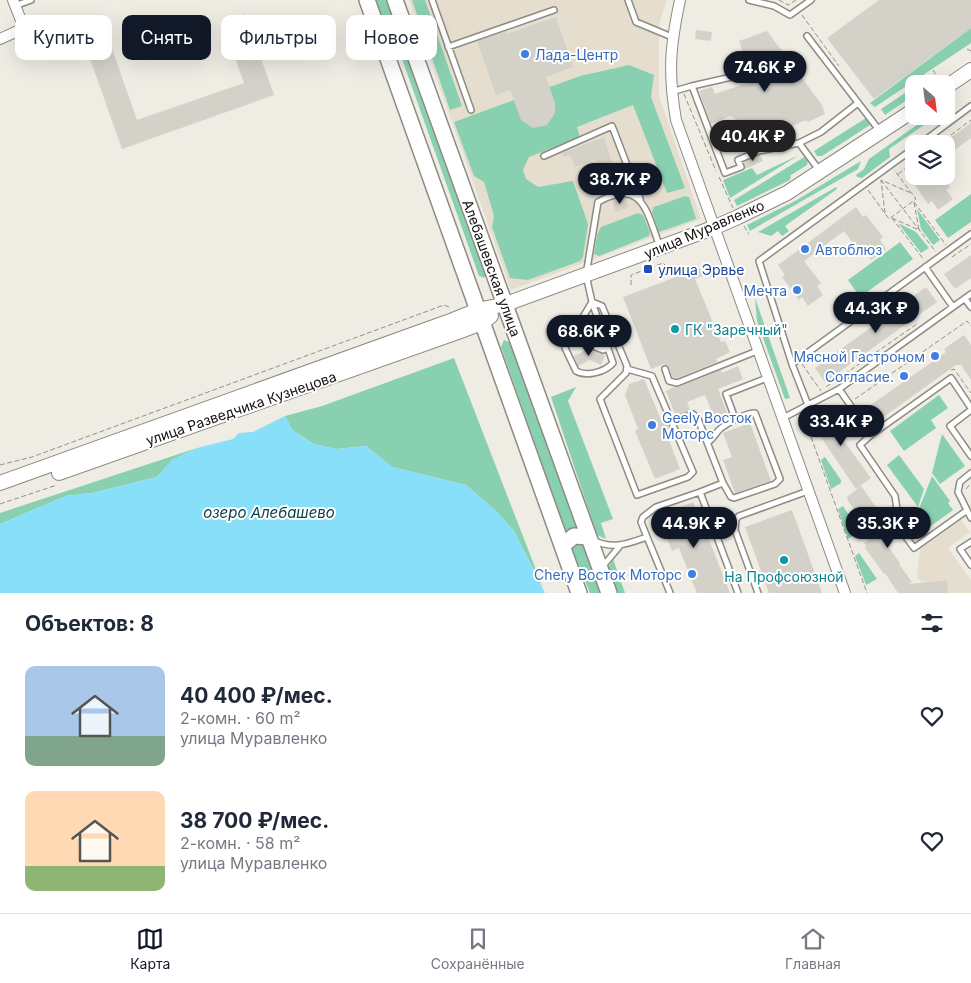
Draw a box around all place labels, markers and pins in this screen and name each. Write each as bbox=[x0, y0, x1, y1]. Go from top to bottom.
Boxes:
place label: Лада-Центр bbox=[535, 46, 618, 63]
marker: Лада-Центр bbox=[519, 48, 531, 60]
pin: 74.6K ₽ bbox=[719, 51, 811, 93]
pin: 40.4K ₽ bbox=[707, 120, 799, 162]
pin: 38.7K ₽ bbox=[574, 162, 666, 205]
place label: Автоблюз bbox=[815, 241, 882, 258]
marker: Автоблюз bbox=[799, 243, 811, 255]
place label: улица Эрвье bbox=[658, 261, 744, 278]
marker: улица Эрвье bbox=[642, 263, 654, 275]
place label: Мечта bbox=[744, 282, 787, 299]
marker: Мечта bbox=[791, 284, 803, 296]
pin: 44.3K ₽ bbox=[830, 292, 922, 334]
pin: 68.6K ₽ bbox=[543, 314, 635, 357]
place label: ГК "Заречный" bbox=[685, 321, 788, 338]
marker: ГК "Заречный" bbox=[669, 323, 681, 335]
place label: Мясной Гастроном bbox=[794, 348, 925, 365]
marker: Мясной Гастроном bbox=[929, 350, 941, 362]
place label: Согласие. bbox=[825, 368, 894, 385]
marker: Согласие. bbox=[898, 370, 910, 382]
pin: 33.4K ₽ bbox=[795, 404, 887, 447]
place label: Geely Восток Моторс bbox=[662, 409, 752, 442]
marker: Geely Восток Моторс bbox=[646, 419, 658, 431]
pin: 44.9K ₽ bbox=[648, 506, 740, 549]
pin: 35.3K ₽ bbox=[842, 506, 934, 549]
marker: На Профсоюзной bbox=[778, 554, 790, 566]
place label: Chery Восток Моторс bbox=[534, 566, 682, 583]
marker: Chery Восток Моторс bbox=[686, 568, 698, 580]
place label: На Профсоюзной bbox=[724, 568, 844, 585]

